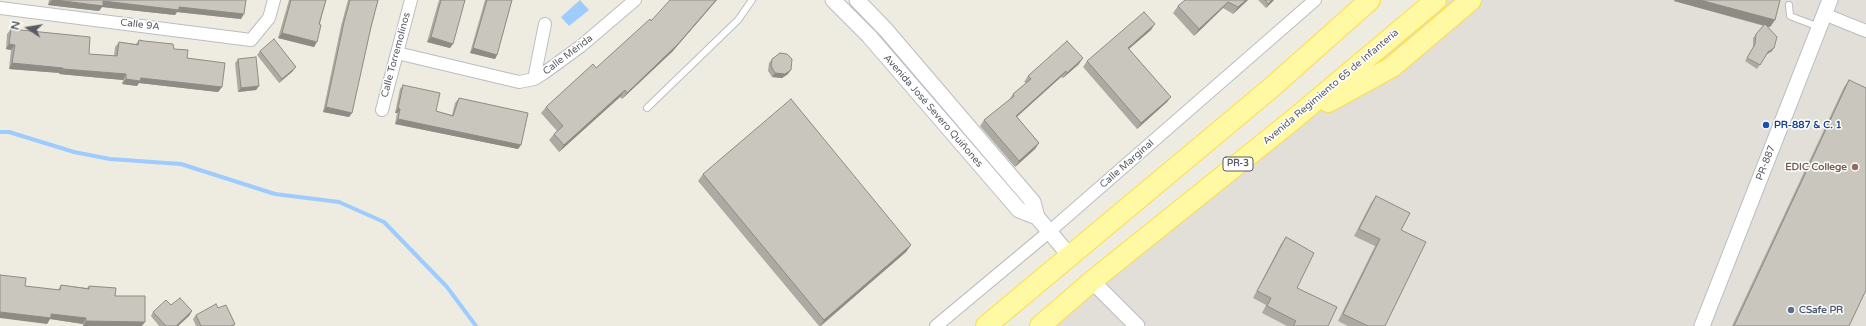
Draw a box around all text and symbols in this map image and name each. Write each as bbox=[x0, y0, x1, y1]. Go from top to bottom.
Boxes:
north arrow bbox=[8, 8, 48, 48]
street label: Calle Torremolinos bbox=[379, 11, 413, 99]
street label: Calle 9A bbox=[120, 17, 160, 33]
text: N bbox=[8, 20, 23, 31]
street label: Avenida Regimiento 65 de Infantería bbox=[1261, 27, 1401, 147]
street label: Calle Mérida bbox=[541, 32, 595, 78]
street label: Avenida José Severo Quiñones bbox=[881, 52, 985, 170]
place label: PR-887 & C. 1 bbox=[1774, 119, 1842, 131]
marker: PR-887 & C. 1 bbox=[1761, 120, 1771, 130]
street label: Calle Marginal bbox=[1097, 137, 1157, 191]
street label: PR-887 bbox=[1754, 144, 1778, 182]
road number: PR-3 bbox=[1223, 157, 1253, 171]
place label: EDIC College bbox=[1785, 161, 1847, 173]
marker: EDIC College bbox=[1850, 162, 1860, 172]
place label: CSafe PR bbox=[1799, 304, 1843, 316]
marker: CSafe PR bbox=[1786, 305, 1796, 315]

